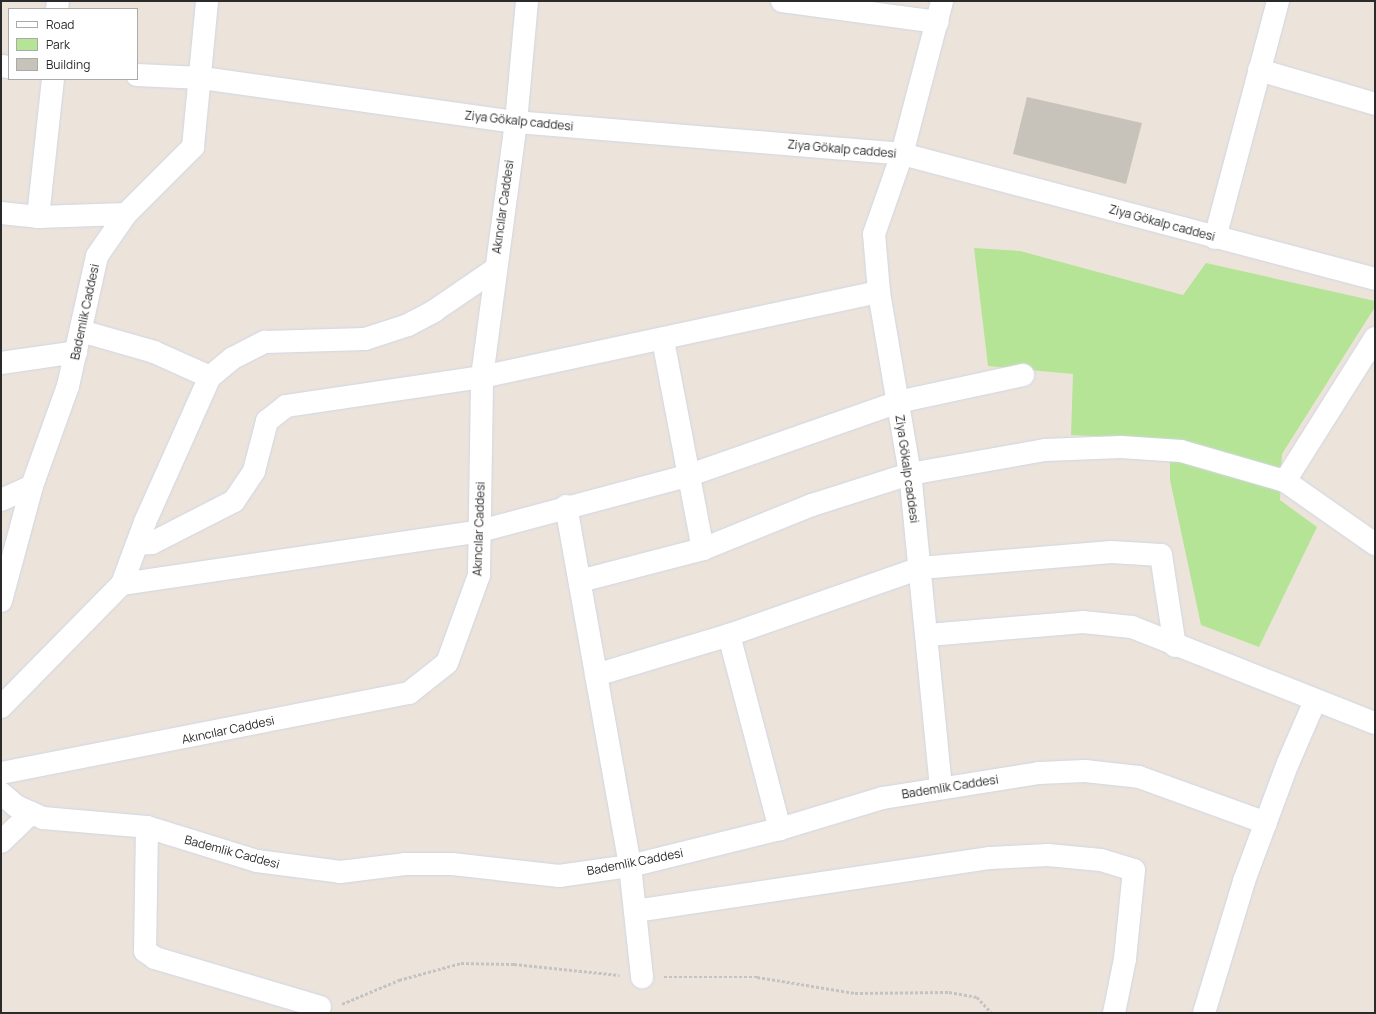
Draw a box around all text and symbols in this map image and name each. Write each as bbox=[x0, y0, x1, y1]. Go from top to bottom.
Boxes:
legend bbox=[8, 8, 138, 80]
text: Road bbox=[46, 16, 74, 33]
text: Park bbox=[46, 36, 70, 53]
text: Building bbox=[46, 56, 90, 73]
street label: Ziya Gökalp caddesi bbox=[464, 108, 574, 134]
street label: Ziya Gökalp caddesi bbox=[787, 137, 897, 161]
street label: Akıncılar Caddesi bbox=[489, 159, 517, 255]
street label: Ziya Gökalp caddesi bbox=[1107, 202, 1217, 244]
street label: Bademlik Caddesi bbox=[68, 263, 102, 361]
street label: Ziya Gökalp caddesi bbox=[892, 414, 922, 524]
street label: Akıncılar Caddesi bbox=[470, 482, 488, 576]
street label: Akıncılar Caddesi bbox=[180, 713, 276, 747]
street label: Bademlik Caddesi bbox=[901, 772, 999, 802]
street label: Bademlik Caddesi bbox=[183, 832, 281, 872]
street label: Bademlik Caddesi bbox=[586, 846, 684, 878]

